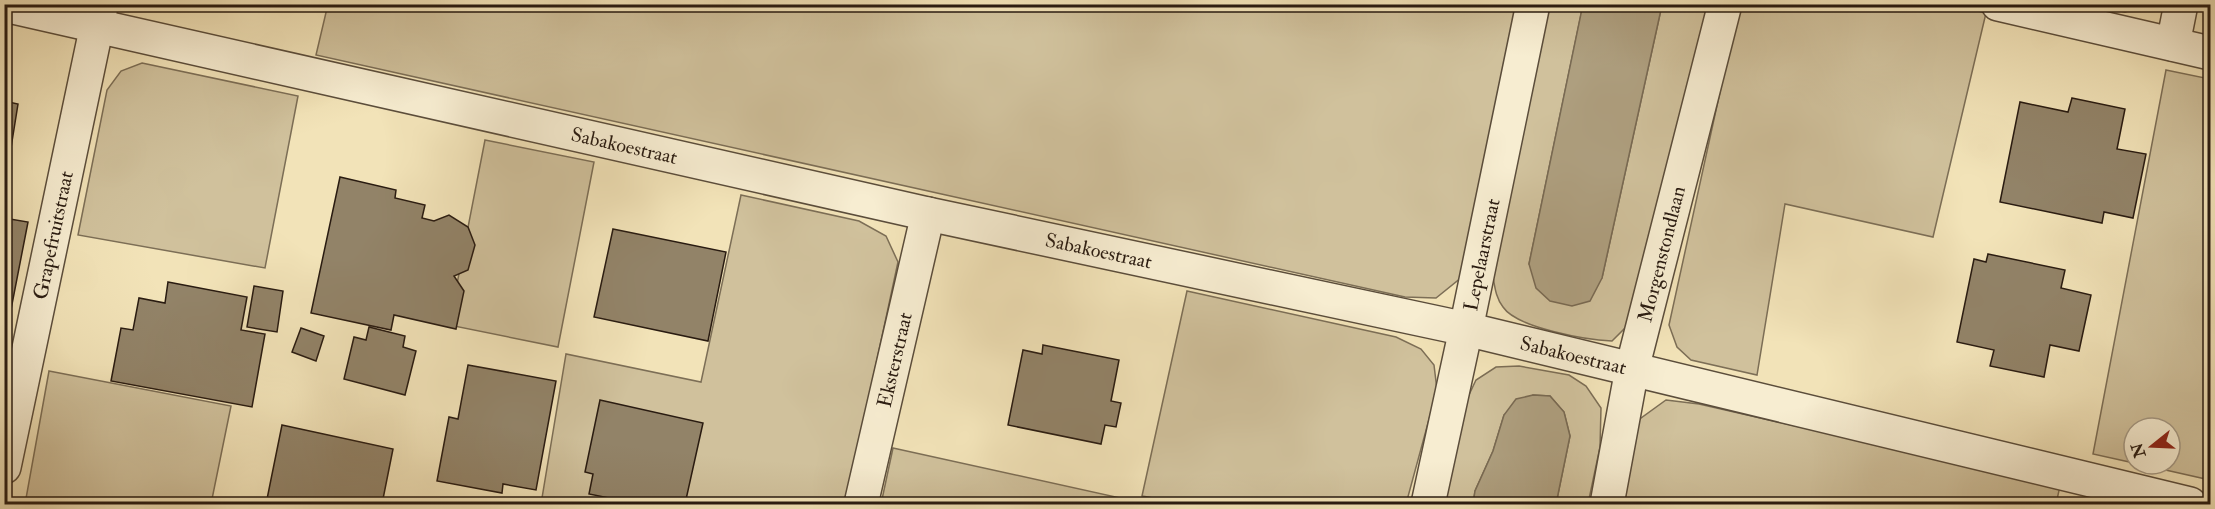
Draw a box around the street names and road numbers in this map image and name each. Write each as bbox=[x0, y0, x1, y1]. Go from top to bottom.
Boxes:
street label: Sabakoestraat bbox=[569, 121, 680, 170]
street label: Grapefruitstraat bbox=[27, 168, 79, 302]
street label: Morgenstondlaan bbox=[1632, 183, 1691, 325]
street label: Lepelaarstraat bbox=[1458, 196, 1505, 313]
street label: Sabakoestraat bbox=[1043, 227, 1155, 274]
street label: Eksterstraat bbox=[871, 309, 917, 410]
street label: Sabakoestraat bbox=[1518, 330, 1630, 380]

